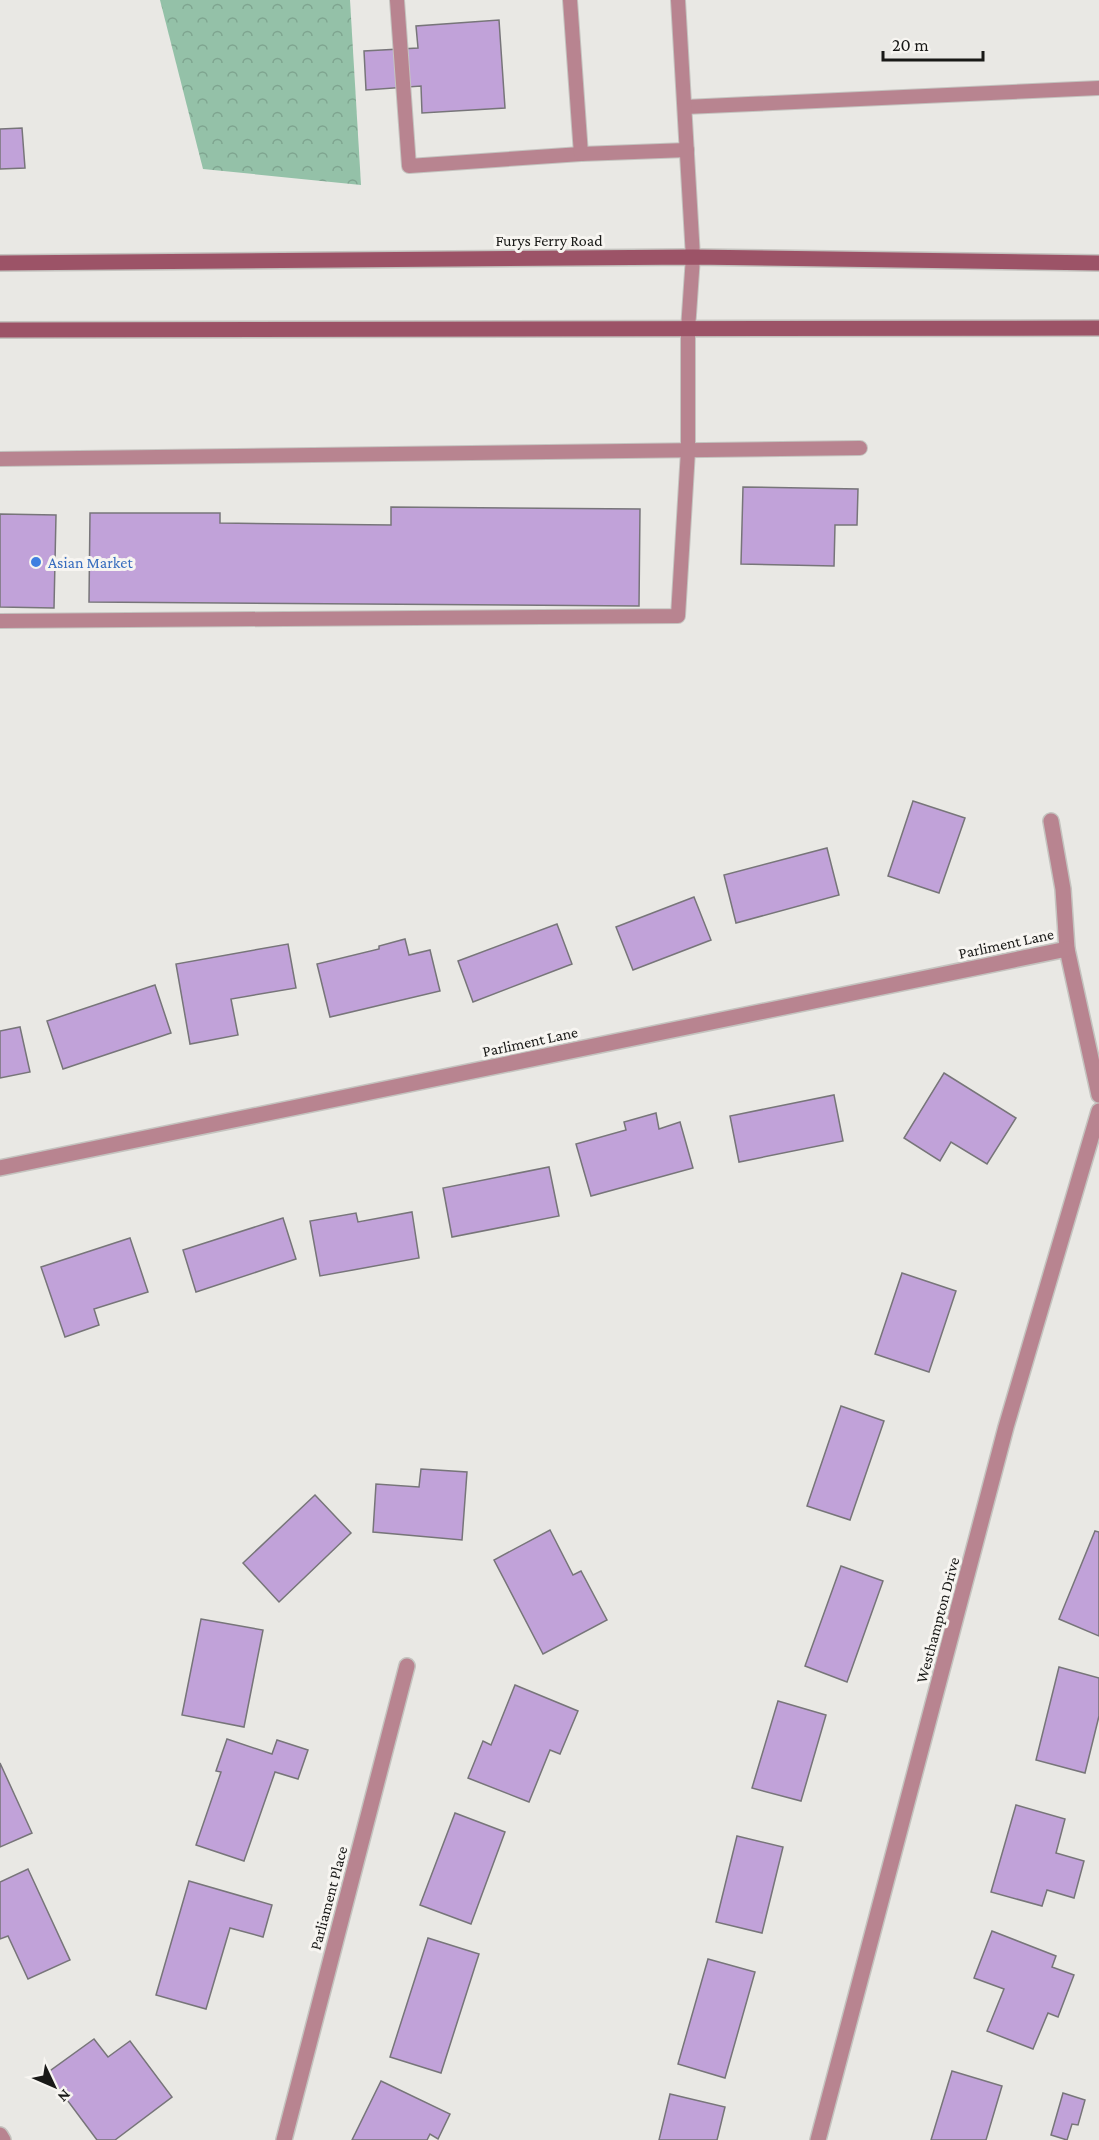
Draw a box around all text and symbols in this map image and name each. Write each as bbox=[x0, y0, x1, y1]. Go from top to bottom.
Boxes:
scale bar bbox=[883, 24, 984, 62]
text: 20 m bbox=[892, 35, 929, 55]
street label: Furys Ferry Road bbox=[495, 232, 603, 250]
place label: Asian Market bbox=[48, 554, 133, 571]
marker: Asian Market bbox=[29, 555, 43, 569]
street label: Parliment Lane bbox=[957, 925, 1055, 962]
street label: Parliment Lane bbox=[481, 1023, 579, 1060]
street label: Westhampton Drive bbox=[913, 1555, 963, 1685]
street label: Parliament Place bbox=[306, 1844, 350, 1952]
north arrow bbox=[24, 2056, 84, 2116]
text: N bbox=[54, 2086, 74, 2106]

